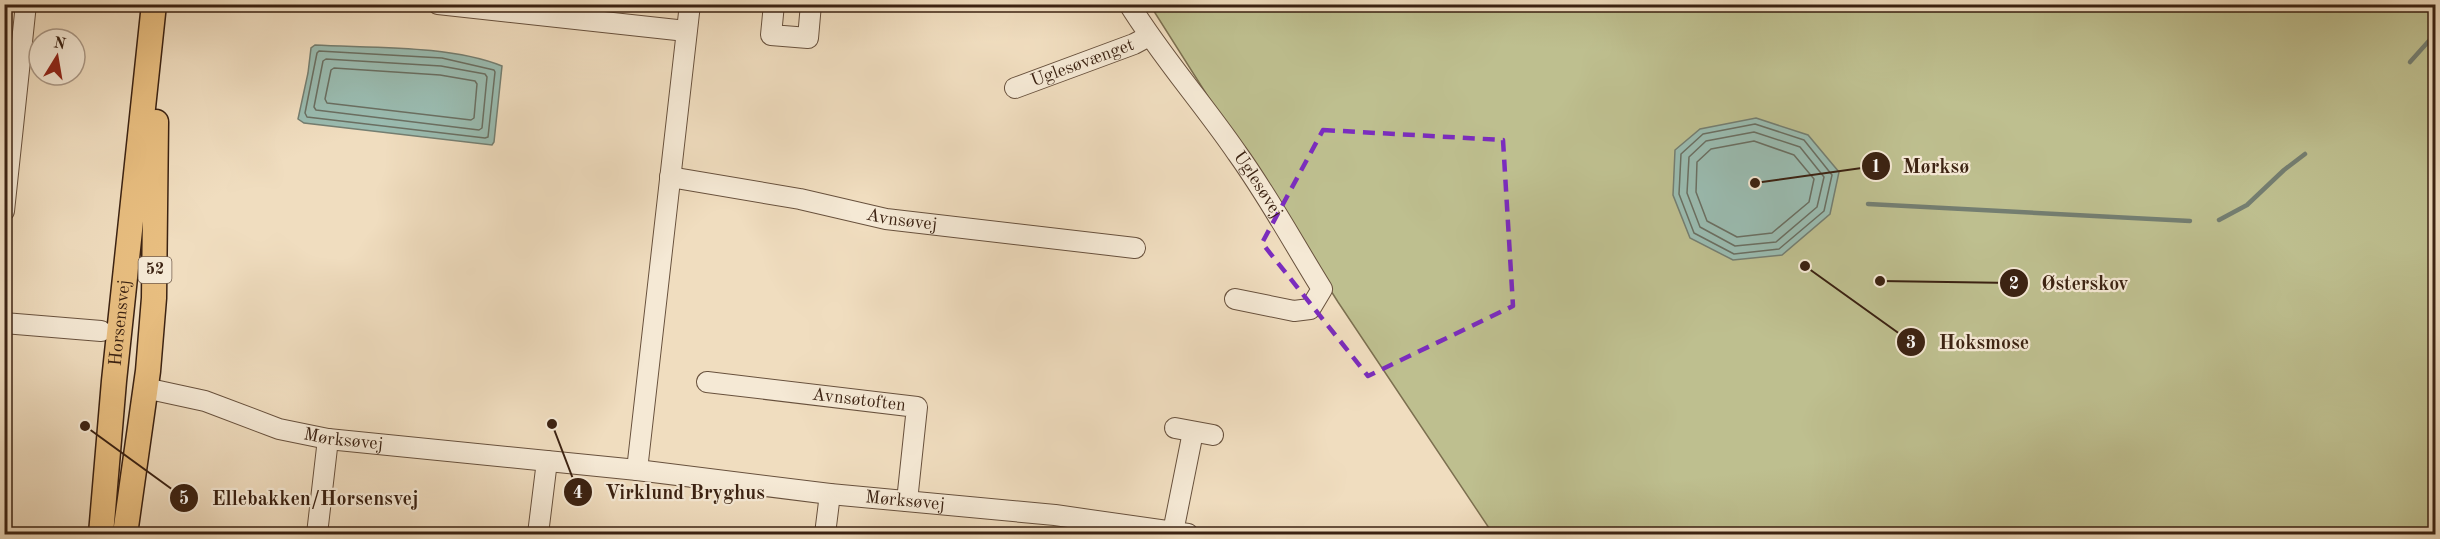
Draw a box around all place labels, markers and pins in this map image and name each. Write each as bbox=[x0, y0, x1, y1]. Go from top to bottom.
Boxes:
callout: Mørksø bbox=[1861, 147, 1981, 185]
callout: Østerskov bbox=[1999, 264, 2141, 302]
callout: Hoksmose bbox=[1896, 323, 2041, 361]
callout: Virklund Bryghus bbox=[563, 473, 776, 511]
callout: Ellebakken/Horsensvej bbox=[169, 479, 430, 517]

